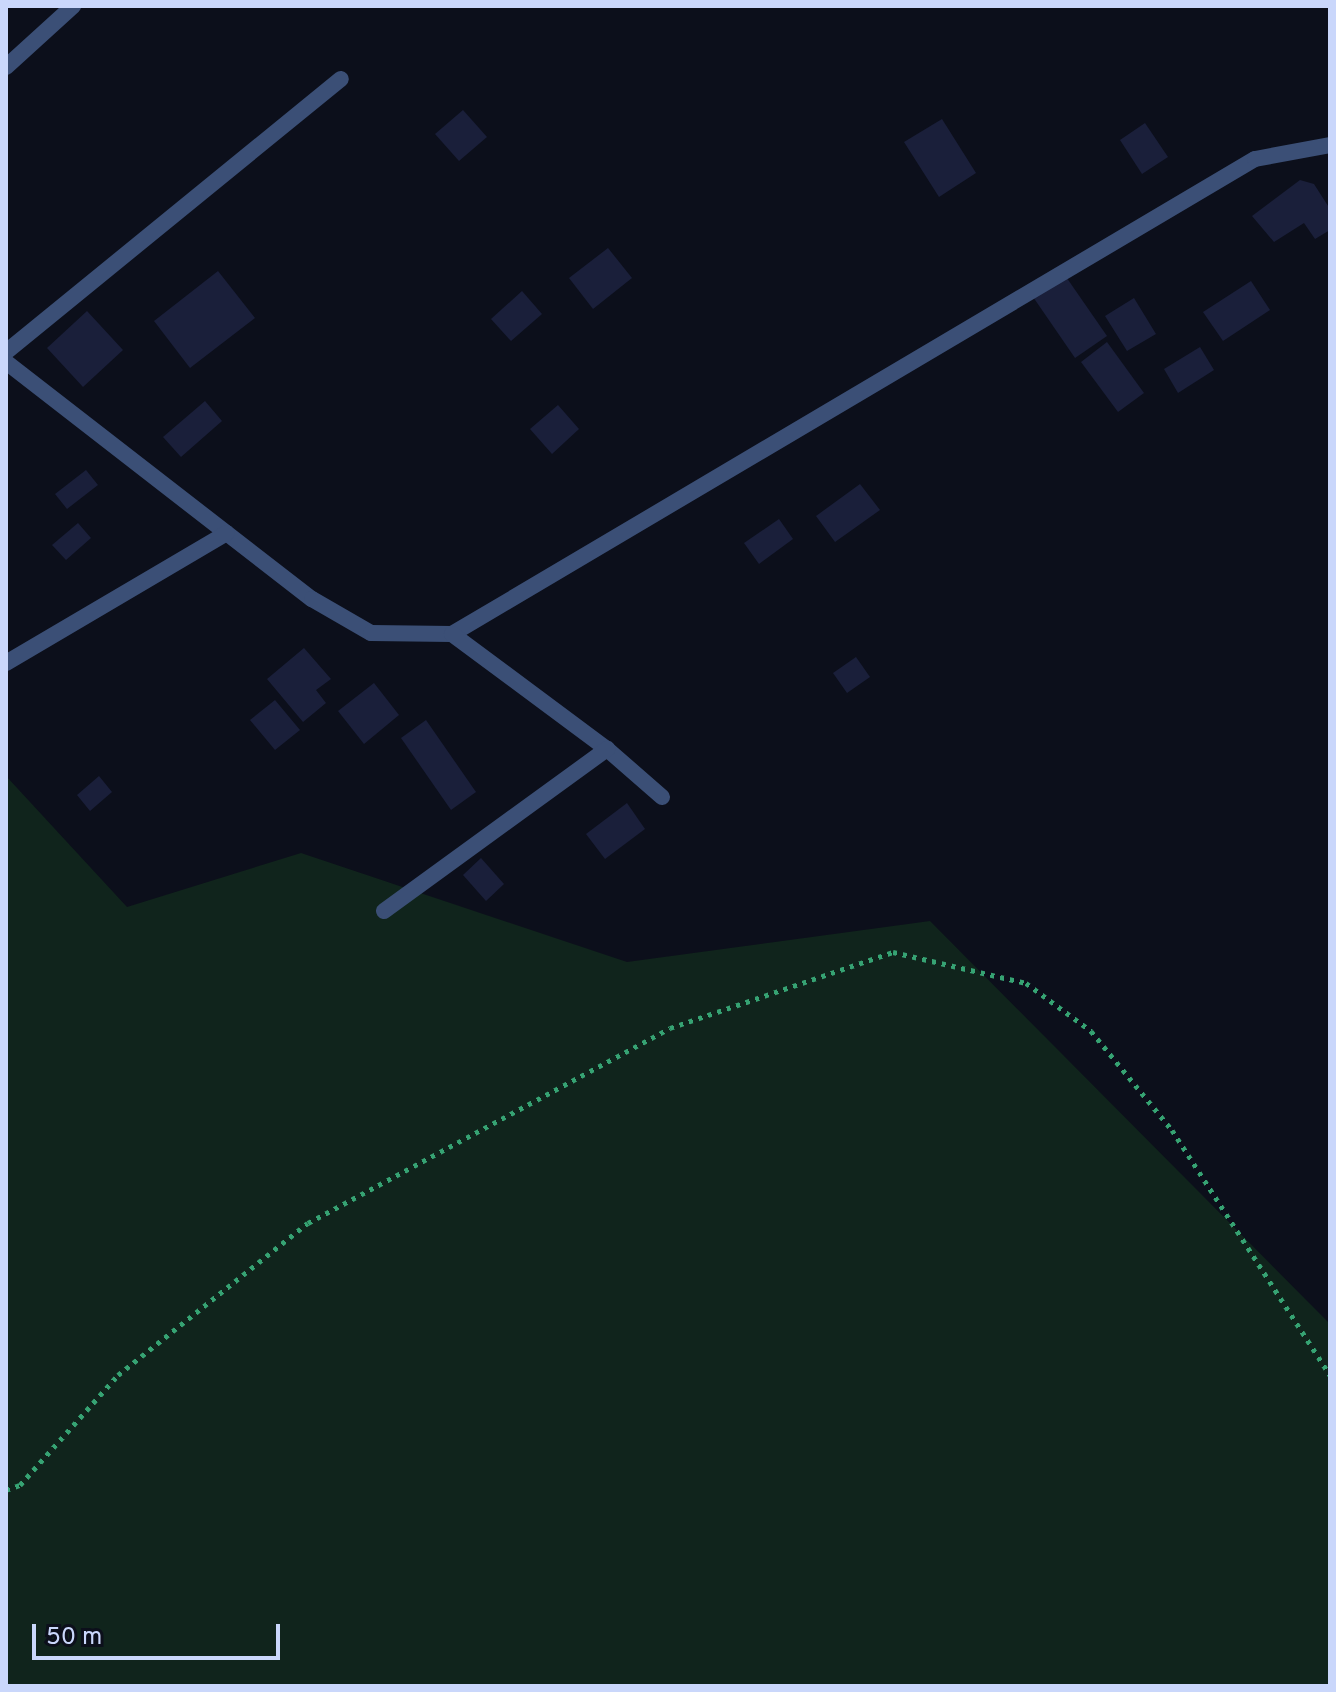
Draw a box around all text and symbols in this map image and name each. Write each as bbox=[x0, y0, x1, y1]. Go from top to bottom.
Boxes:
scale bar bbox=[36, 1608, 284, 1658]
text: 50 m bbox=[46, 1623, 102, 1653]

